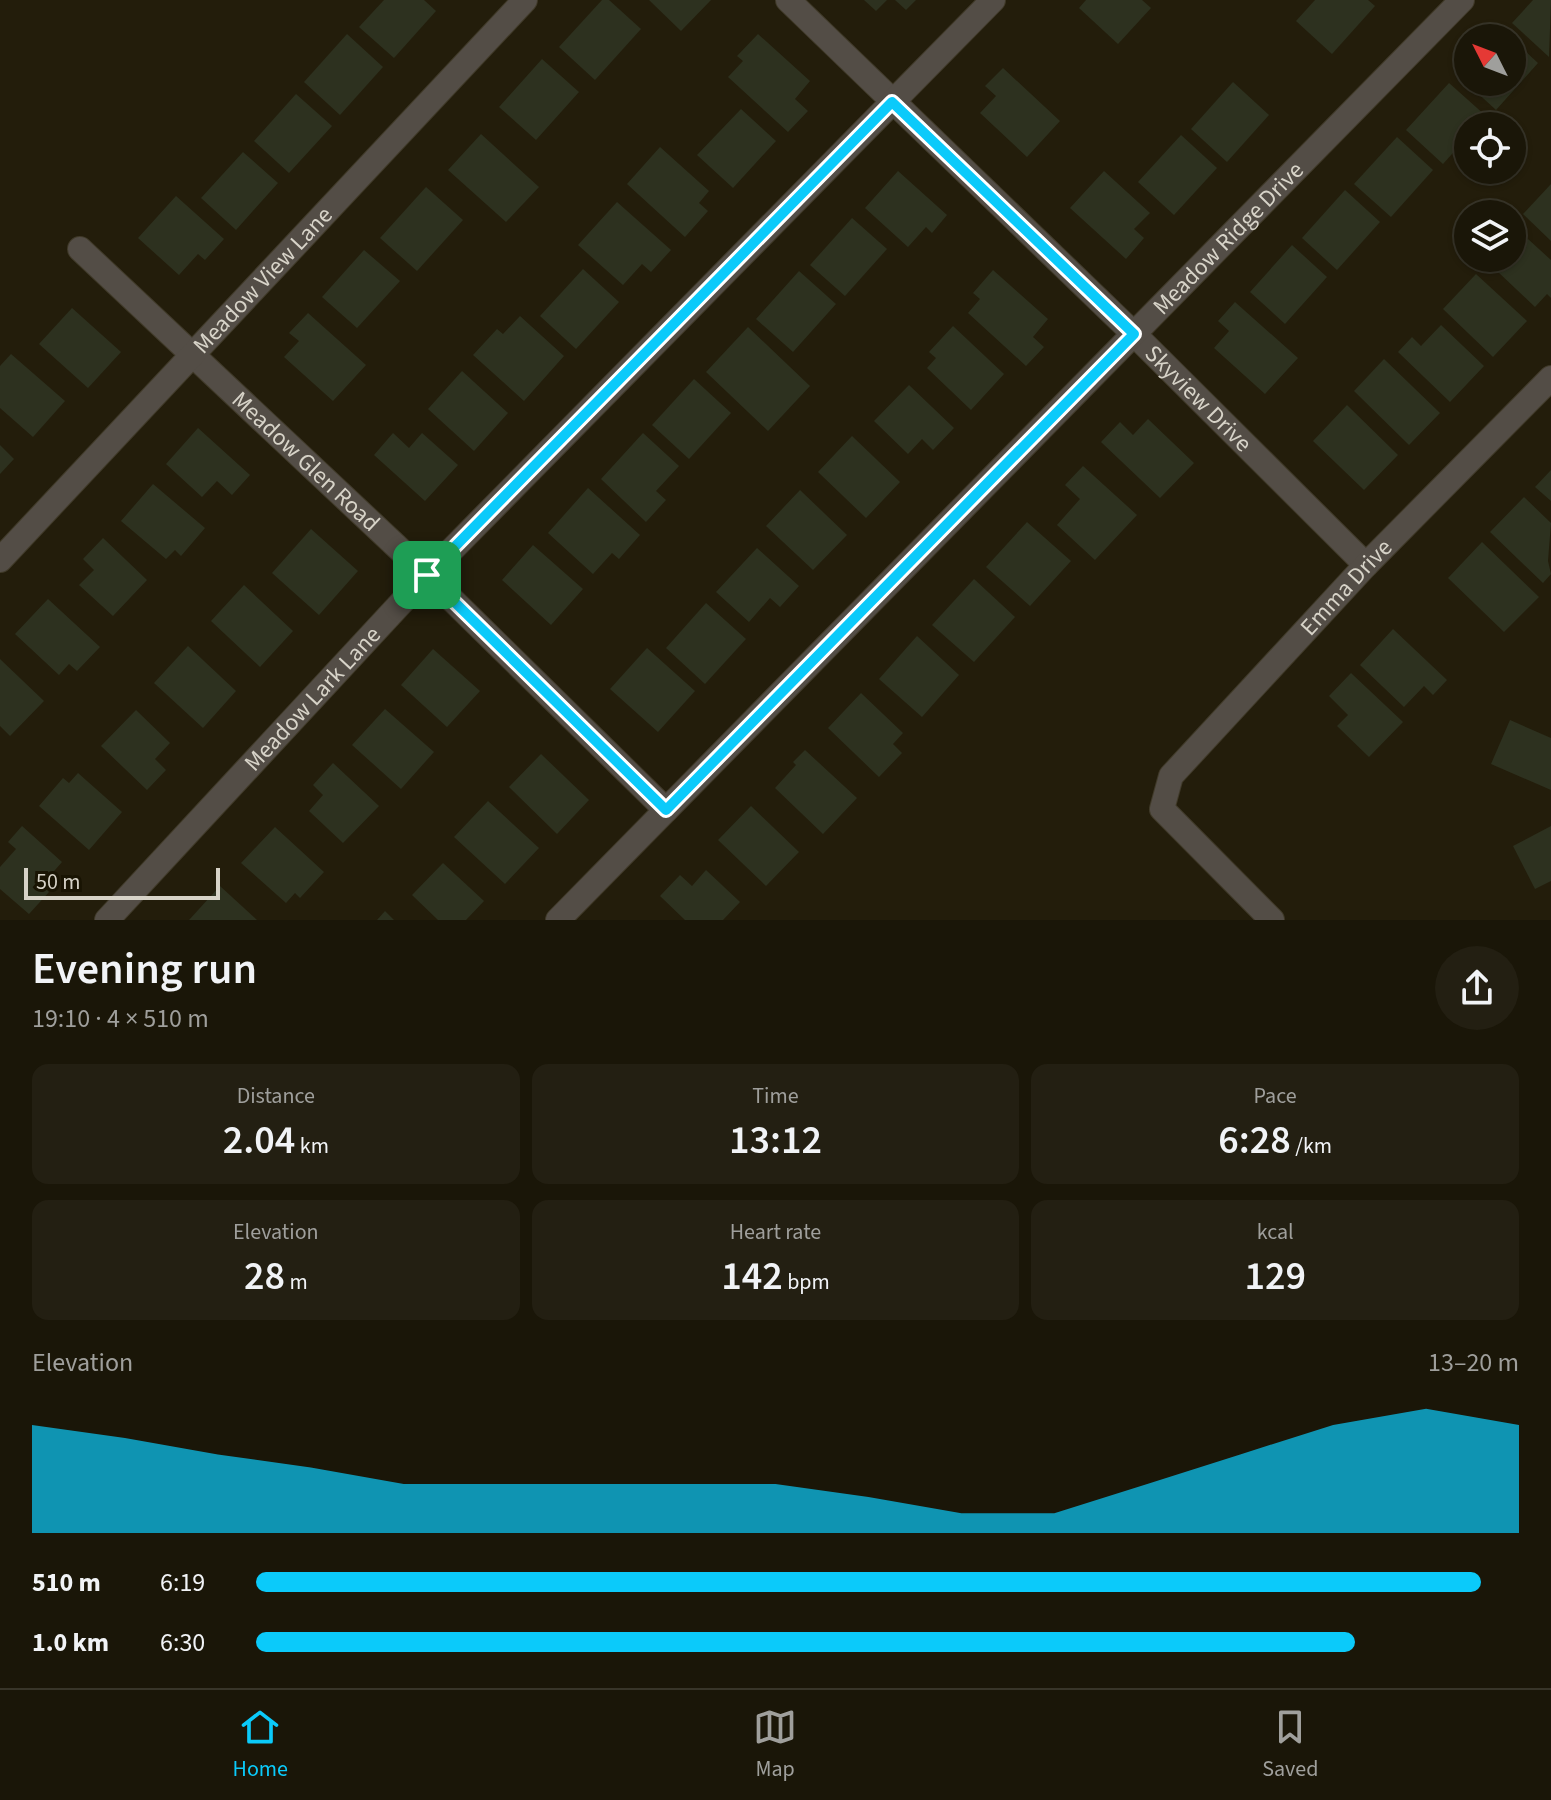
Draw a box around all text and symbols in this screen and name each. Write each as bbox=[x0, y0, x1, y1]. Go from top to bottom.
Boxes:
north arrow bbox=[1454, 24, 1526, 96]
map controls bbox=[1454, 24, 1526, 272]
button: locate bbox=[1454, 112, 1526, 184]
street label: Meadow Ridge Drive bbox=[1144, 153, 1312, 323]
street label: Meadow View Lane bbox=[185, 198, 341, 361]
button: layers bbox=[1454, 200, 1526, 272]
street label: Skyview Drive bbox=[1137, 337, 1260, 460]
street label: Meadow Glen Road bbox=[224, 383, 388, 540]
street label: Emma Drive bbox=[1292, 531, 1400, 643]
pin bbox=[393, 541, 461, 609]
icon: arrive bbox=[405, 553, 449, 597]
street label: Meadow Lark Lane bbox=[236, 618, 389, 779]
scale bar bbox=[24, 864, 220, 900]
text: 50 m bbox=[36, 866, 81, 898]
text: Evening run bbox=[32, 938, 257, 1001]
button: share bbox=[1435, 946, 1519, 1030]
text: 19:10 · 4 × 510 m bbox=[32, 1000, 209, 1037]
text: Distance bbox=[237, 1080, 315, 1112]
text: Time bbox=[752, 1080, 799, 1112]
text: Pace bbox=[1254, 1080, 1297, 1112]
text: 2.04 bbox=[223, 1112, 295, 1169]
text: 13:12 bbox=[729, 1112, 822, 1169]
text: 6:28 bbox=[1218, 1112, 1291, 1169]
text: km bbox=[295, 1130, 329, 1162]
text: /km bbox=[1291, 1130, 1332, 1162]
text: Elevation bbox=[233, 1216, 319, 1248]
text: Heart rate bbox=[730, 1216, 821, 1248]
text: kcal bbox=[1257, 1216, 1294, 1248]
text: 28 bbox=[244, 1248, 285, 1305]
text: 142 bbox=[721, 1248, 783, 1305]
text: 129 bbox=[1244, 1248, 1306, 1305]
text: m bbox=[285, 1266, 308, 1298]
text: bpm bbox=[783, 1266, 830, 1298]
text: Elevation bbox=[32, 1344, 133, 1381]
text: 13–20 m bbox=[1428, 1344, 1519, 1381]
text: 510 m bbox=[32, 1564, 101, 1601]
text: 6:19 bbox=[160, 1564, 205, 1601]
text: 1.0 km bbox=[32, 1624, 109, 1661]
text: 6:30 bbox=[160, 1624, 205, 1661]
tab: Home bbox=[233, 1705, 288, 1785]
tab: Map bbox=[753, 1705, 797, 1785]
tab: Saved bbox=[1262, 1705, 1318, 1785]

